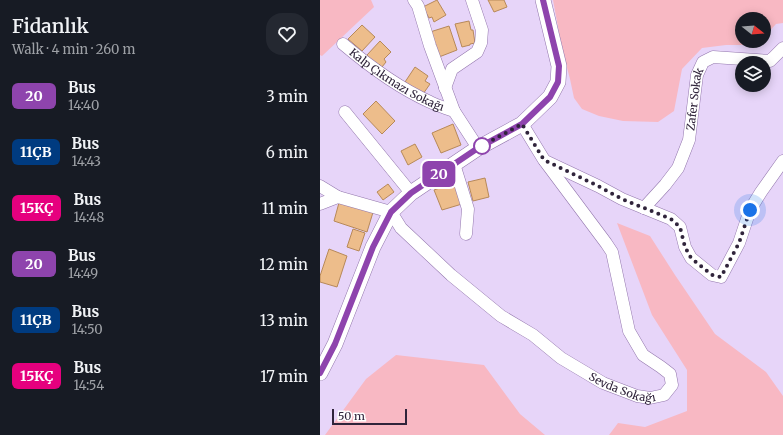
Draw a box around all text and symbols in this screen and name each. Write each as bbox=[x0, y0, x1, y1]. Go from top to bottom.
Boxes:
north arrow bbox=[735, 12, 771, 48]
map controls bbox=[735, 12, 771, 92]
button: heart bbox=[266, 13, 308, 55]
text: Fidanlık bbox=[12, 14, 89, 38]
text: Walk · 4 min · 260 m bbox=[12, 41, 135, 58]
street label: Kalp Çıkmazı Sokaḡı bbox=[347, 45, 446, 114]
button: layers bbox=[735, 56, 771, 92]
street label: Zafer Sokak bbox=[683, 65, 707, 131]
text: Bus bbox=[68, 78, 96, 97]
text: 20 bbox=[25, 87, 43, 105]
text: 3 min bbox=[266, 87, 308, 106]
text: 14:40 bbox=[68, 97, 99, 114]
text: Bus bbox=[72, 134, 99, 153]
unlabelled marker bbox=[473, 137, 491, 155]
text: 11ÇB bbox=[20, 143, 52, 161]
text: 6 min bbox=[266, 143, 308, 162]
text: 14:43 bbox=[72, 153, 101, 170]
line badge: 20 bbox=[421, 161, 457, 187]
text: 20 bbox=[430, 165, 448, 183]
text: Bus bbox=[73, 190, 101, 209]
text: 15KÇ bbox=[20, 199, 53, 217]
text: 11 min bbox=[262, 199, 308, 218]
your location bbox=[740, 200, 760, 220]
text: 14:48 bbox=[73, 209, 104, 226]
text: Bus bbox=[68, 246, 96, 265]
text: 20 bbox=[25, 255, 43, 273]
text: 12 min bbox=[259, 255, 308, 274]
text: 14:49 bbox=[68, 265, 98, 282]
text: Bus bbox=[72, 302, 99, 321]
text: 11ÇB bbox=[20, 311, 52, 329]
text: 13 min bbox=[260, 311, 308, 330]
text: 14:50 bbox=[72, 321, 103, 338]
text: Bus bbox=[73, 358, 101, 377]
text: 15KÇ bbox=[20, 367, 53, 385]
text: 17 min bbox=[260, 367, 308, 386]
street label: Sevda Sokağı bbox=[587, 369, 657, 405]
text: 14:54 bbox=[73, 377, 104, 394]
scale bar bbox=[332, 407, 407, 426]
text: 50 m bbox=[338, 409, 365, 423]

